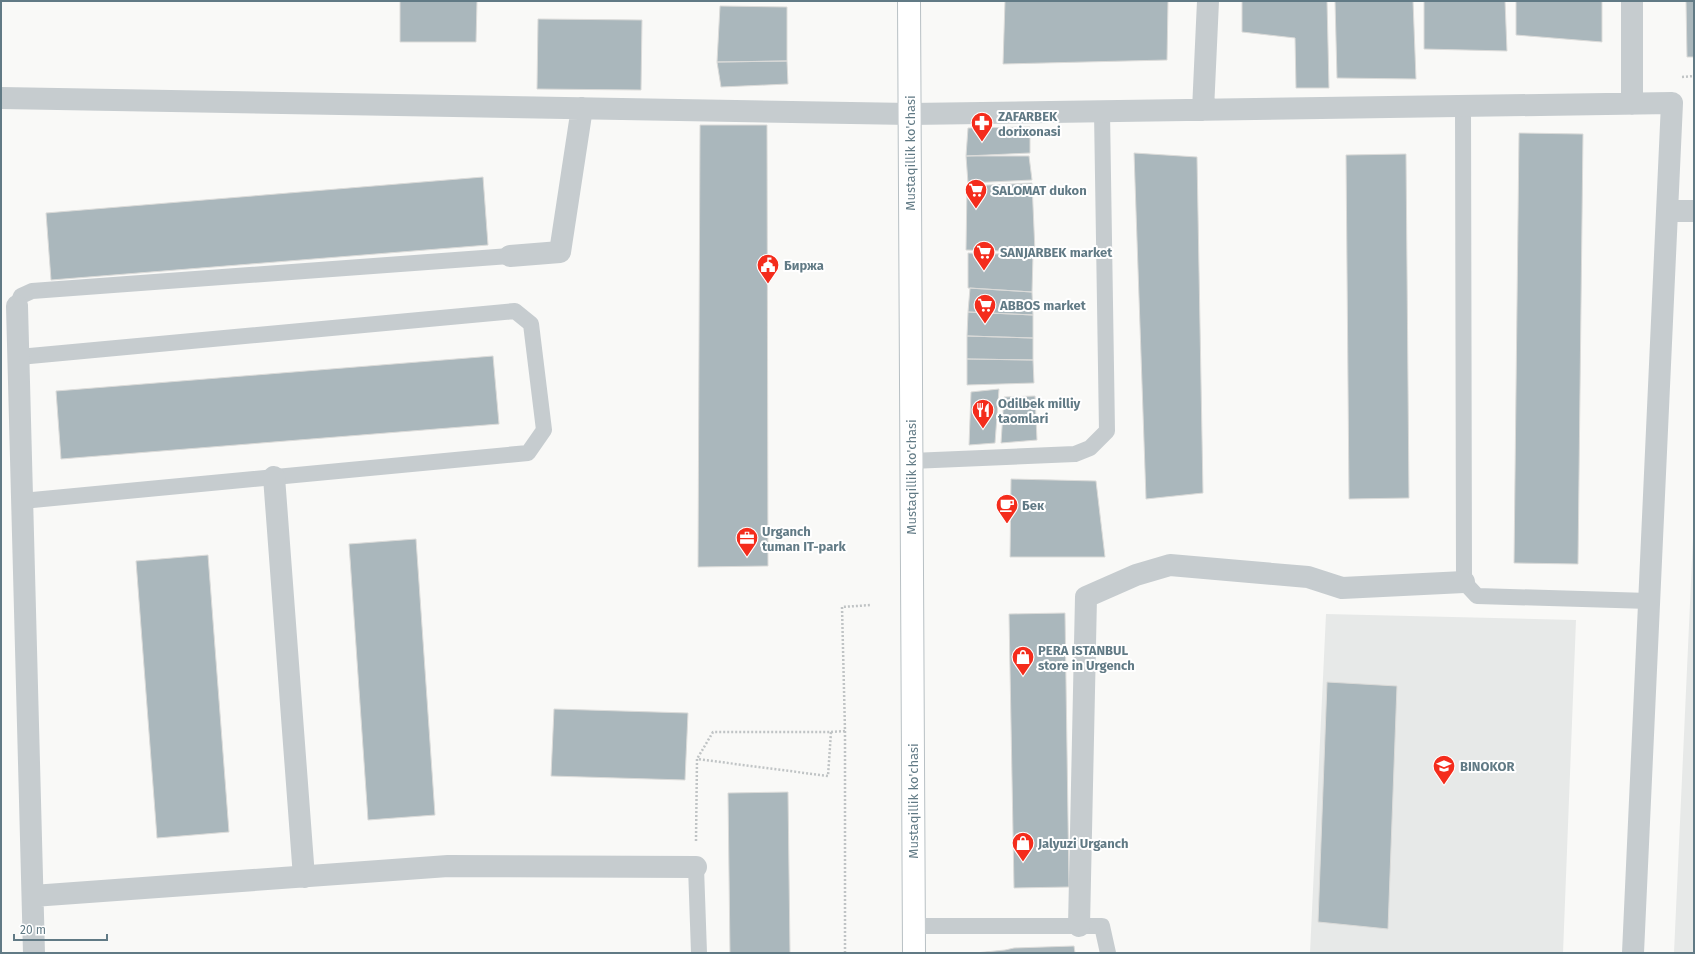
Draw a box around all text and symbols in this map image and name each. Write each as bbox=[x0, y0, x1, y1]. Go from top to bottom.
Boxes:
street label: Mustaqillik ko'chasi bbox=[903, 95, 918, 211]
place label: ZAFARBEK dorixonasi bbox=[998, 109, 1061, 139]
pharmacy icon: ZAFARBEK dorixonasi bbox=[969, 110, 995, 143]
supermarket icon: SALOMAT dukon bbox=[963, 177, 989, 210]
place label: SALOMAT dukon bbox=[992, 183, 1087, 198]
supermarket icon: SANJARBEK market bbox=[971, 239, 997, 272]
place label: SANJARBEK market bbox=[1000, 245, 1113, 260]
public building icon: Биржа bbox=[755, 252, 781, 285]
place label: Биржа bbox=[784, 258, 824, 273]
supermarket icon: ABBOS market bbox=[972, 292, 998, 325]
place label: ABBOS market bbox=[999, 298, 1087, 313]
place label: Odilbek milliy taomlari bbox=[998, 396, 1081, 426]
restaurant icon: Odilbek milliy taomlari bbox=[970, 397, 996, 430]
street label: Mustaqillik ko'chasi bbox=[904, 419, 919, 535]
cafe icon: Бек bbox=[994, 492, 1020, 525]
place label: Бек bbox=[1022, 498, 1045, 513]
place label: Urganch tuman IT-park bbox=[762, 524, 847, 554]
office icon: Urganch tuman IT-park bbox=[734, 525, 760, 558]
place label: PERA ISTANBUL store in Urgench bbox=[1038, 643, 1135, 673]
shop icon: PERA ISTANBUL store in Urgench bbox=[1010, 644, 1036, 677]
street label: Mustaqillik ko'chasi bbox=[906, 743, 921, 859]
school or university icon: BINOKOR bbox=[1431, 753, 1457, 786]
place label: BINOKOR bbox=[1460, 759, 1515, 774]
shop icon: Jalyuzi Urganch bbox=[1010, 830, 1036, 863]
place label: Jalyuzi Urganch bbox=[1037, 836, 1128, 851]
scale bar bbox=[14, 916, 107, 942]
text: 20 m bbox=[20, 923, 46, 937]

